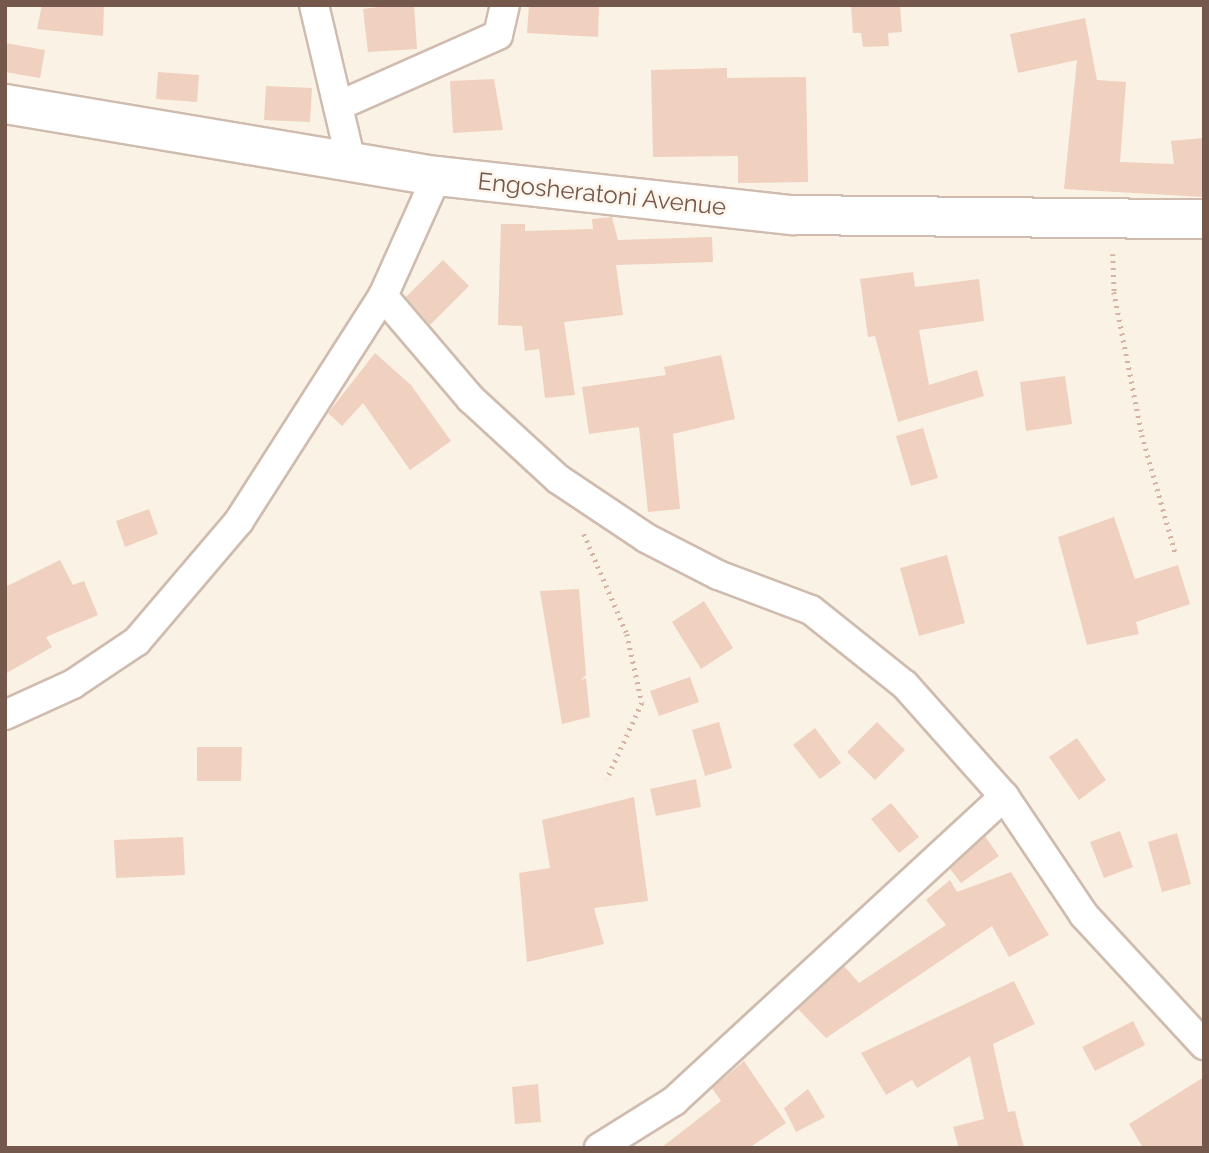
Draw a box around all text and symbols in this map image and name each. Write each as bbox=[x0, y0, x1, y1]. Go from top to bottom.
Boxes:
street label: Engosheratoni Avenue bbox=[476, 167, 728, 221]

